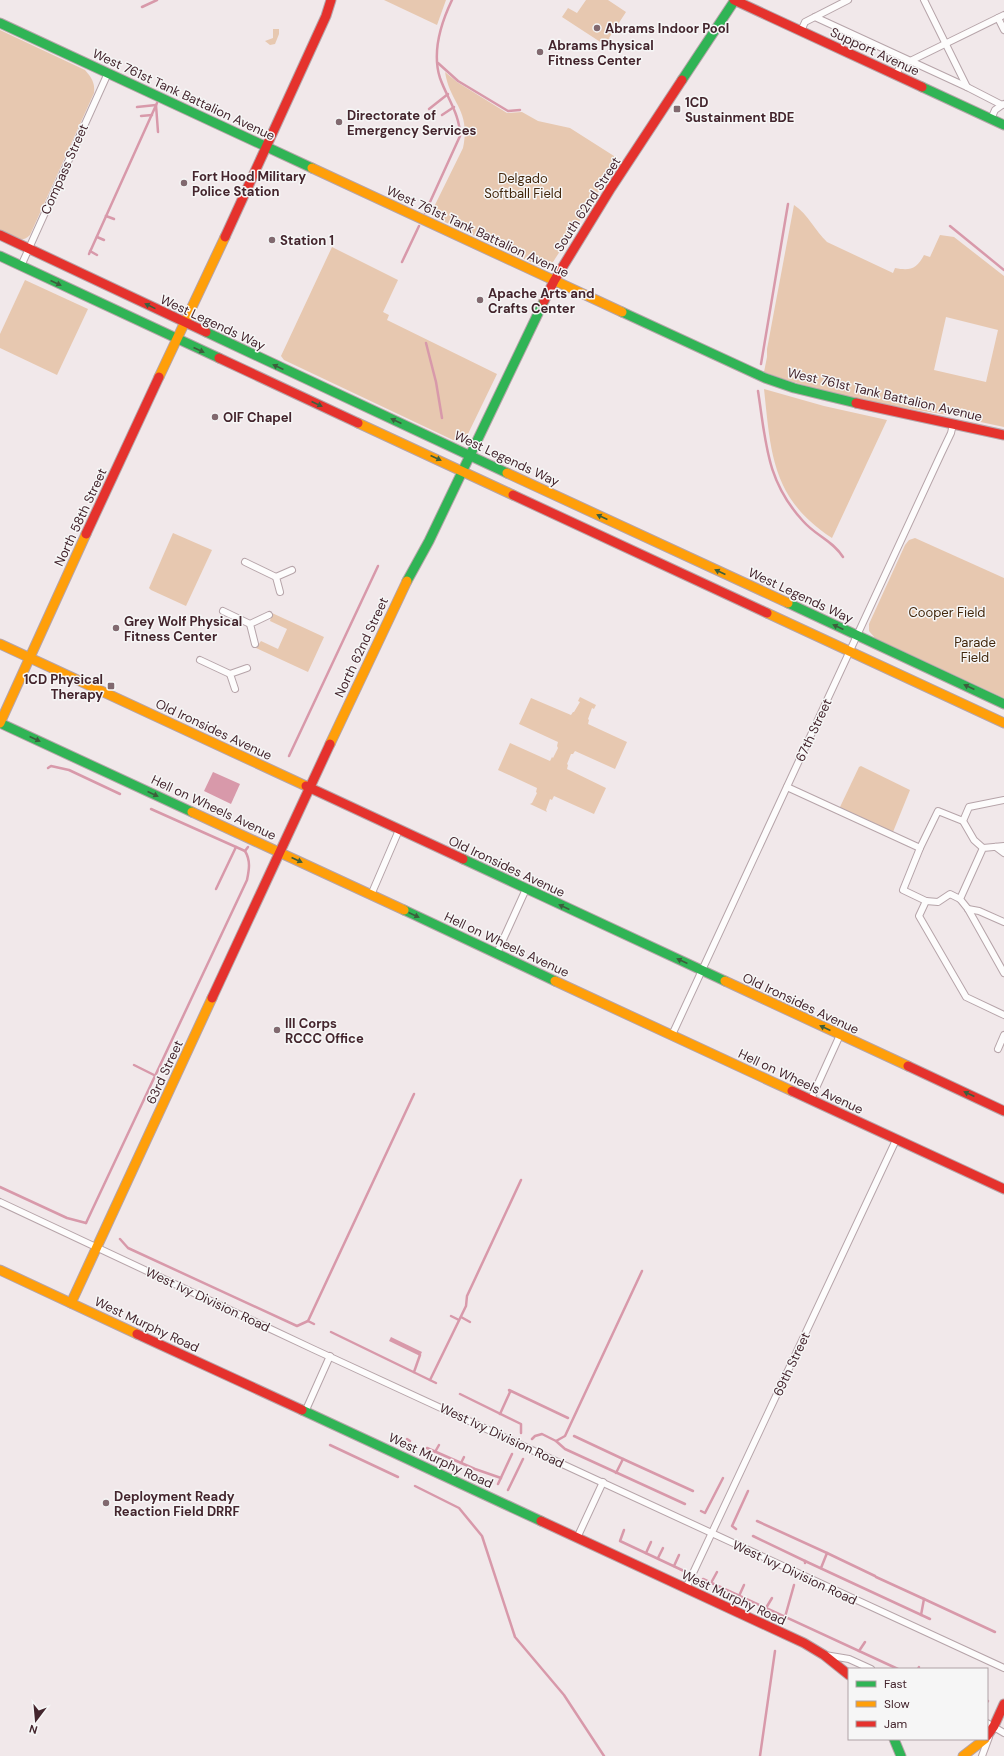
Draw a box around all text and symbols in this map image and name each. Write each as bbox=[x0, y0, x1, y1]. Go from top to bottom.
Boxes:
place label: Abrams Indoor Pool bbox=[605, 20, 729, 37]
marker: Abrams Indoor Pool bbox=[592, 23, 602, 33]
street label: Support Avenue bbox=[827, 23, 922, 80]
place label: Abrams Physical Fitness Center bbox=[548, 37, 654, 69]
street label: West 761st Tank Battalion Avenue bbox=[90, 45, 278, 144]
marker: Abrams Physical Fitness Center bbox=[535, 47, 545, 57]
place label: 1CD Sustainment BDE bbox=[685, 94, 794, 126]
marker: 1CD Sustainment BDE bbox=[672, 104, 682, 114]
place label: Directorate of Emergency Services bbox=[347, 107, 477, 139]
marker: Directorate of Emergency Services bbox=[334, 117, 344, 127]
street label: Compass Street bbox=[37, 121, 92, 217]
street label: South 62nd Street bbox=[550, 154, 624, 255]
place label: Fort Hood Military Police Station bbox=[192, 168, 306, 200]
park label: Delgado Softball Field bbox=[484, 170, 562, 202]
marker: Fort Hood Military Police Station bbox=[179, 178, 189, 188]
street label: West 761st Tank Battalion Avenue bbox=[384, 182, 572, 281]
place label: Station 1 bbox=[280, 232, 334, 249]
marker: Station 1 bbox=[267, 235, 277, 245]
one-way arrow bbox=[51, 280, 62, 286]
place label: Apache Arts and Crafts Center bbox=[488, 285, 594, 317]
street label: West Legends Way bbox=[158, 291, 268, 354]
marker: Apache Arts and Crafts Center bbox=[475, 295, 485, 305]
one-way arrow bbox=[144, 303, 155, 309]
one-way arrow bbox=[194, 347, 205, 353]
one-way arrow bbox=[273, 364, 284, 370]
street label: West 761st Tank Battalion Avenue bbox=[786, 364, 984, 425]
one-way arrow bbox=[312, 401, 323, 407]
place label: OIF Chapel bbox=[223, 409, 292, 426]
marker: OIF Chapel bbox=[210, 412, 220, 422]
one-way arrow bbox=[391, 418, 402, 424]
street label: West Legends Way bbox=[452, 427, 562, 490]
one-way arrow bbox=[430, 455, 441, 461]
street label: North 58th Street bbox=[50, 465, 111, 569]
one-way arrow bbox=[597, 514, 608, 520]
street label: West Legends Way bbox=[746, 564, 856, 627]
one-way arrow bbox=[715, 569, 726, 575]
street label: North 62nd Street bbox=[331, 594, 392, 700]
park label: Cooper Field bbox=[908, 604, 986, 621]
place label: Grey Wolf Physical Fitness Center bbox=[124, 613, 242, 645]
marker: Grey Wolf Physical Fitness Center bbox=[111, 623, 121, 633]
one-way arrow bbox=[832, 624, 844, 630]
park label: Parade Field bbox=[954, 634, 996, 666]
place label: 1CD Physical Therapy bbox=[24, 671, 103, 703]
marker: 1CD Physical Therapy bbox=[106, 681, 116, 691]
one-way arrow bbox=[963, 684, 974, 690]
street label: Old Ironsides Avenue bbox=[153, 695, 275, 764]
street label: 67th Street bbox=[791, 696, 835, 764]
one-way arrow bbox=[30, 736, 41, 742]
street label: Hell on Wheels Avenue bbox=[149, 771, 279, 844]
one-way arrow bbox=[148, 791, 159, 797]
street label: Old Ironsides Avenue bbox=[446, 832, 568, 901]
one-way arrow bbox=[291, 857, 302, 863]
one-way arrow bbox=[558, 904, 570, 910]
street label: Hell on Wheels Avenue bbox=[442, 908, 572, 981]
one-way arrow bbox=[409, 912, 420, 918]
one-way arrow bbox=[676, 958, 688, 964]
street label: Old Ironsides Avenue bbox=[740, 969, 862, 1038]
place label: III Corps RCCC Office bbox=[285, 1015, 364, 1047]
marker: III Corps RCCC Office bbox=[272, 1025, 282, 1035]
one-way arrow bbox=[819, 1025, 831, 1031]
street label: 63rd Street bbox=[142, 1037, 187, 1107]
street label: Hell on Wheels Avenue bbox=[736, 1045, 866, 1118]
one-way arrow bbox=[962, 1091, 974, 1097]
street label: West Ivy Division Road bbox=[143, 1263, 273, 1336]
street label: West Murphy Road bbox=[92, 1293, 202, 1356]
street label: 69th Street bbox=[769, 1329, 814, 1399]
street label: West Ivy Division Road bbox=[437, 1399, 567, 1472]
street label: West Murphy Road bbox=[386, 1429, 496, 1492]
place label: Deployment Ready Reaction Field DRRF bbox=[114, 1488, 240, 1520]
marker: Deployment Ready Reaction Field DRRF bbox=[101, 1498, 111, 1508]
street label: West Ivy Division Road bbox=[730, 1536, 860, 1609]
street label: West Murphy Road bbox=[679, 1566, 789, 1629]
legend bbox=[848, 1668, 988, 1740]
text: Fast bbox=[884, 1676, 907, 1692]
text: Slow bbox=[884, 1696, 910, 1712]
north arrow bbox=[16, 1700, 56, 1740]
text: Jam bbox=[884, 1716, 907, 1732]
text: N bbox=[27, 1722, 39, 1737]

